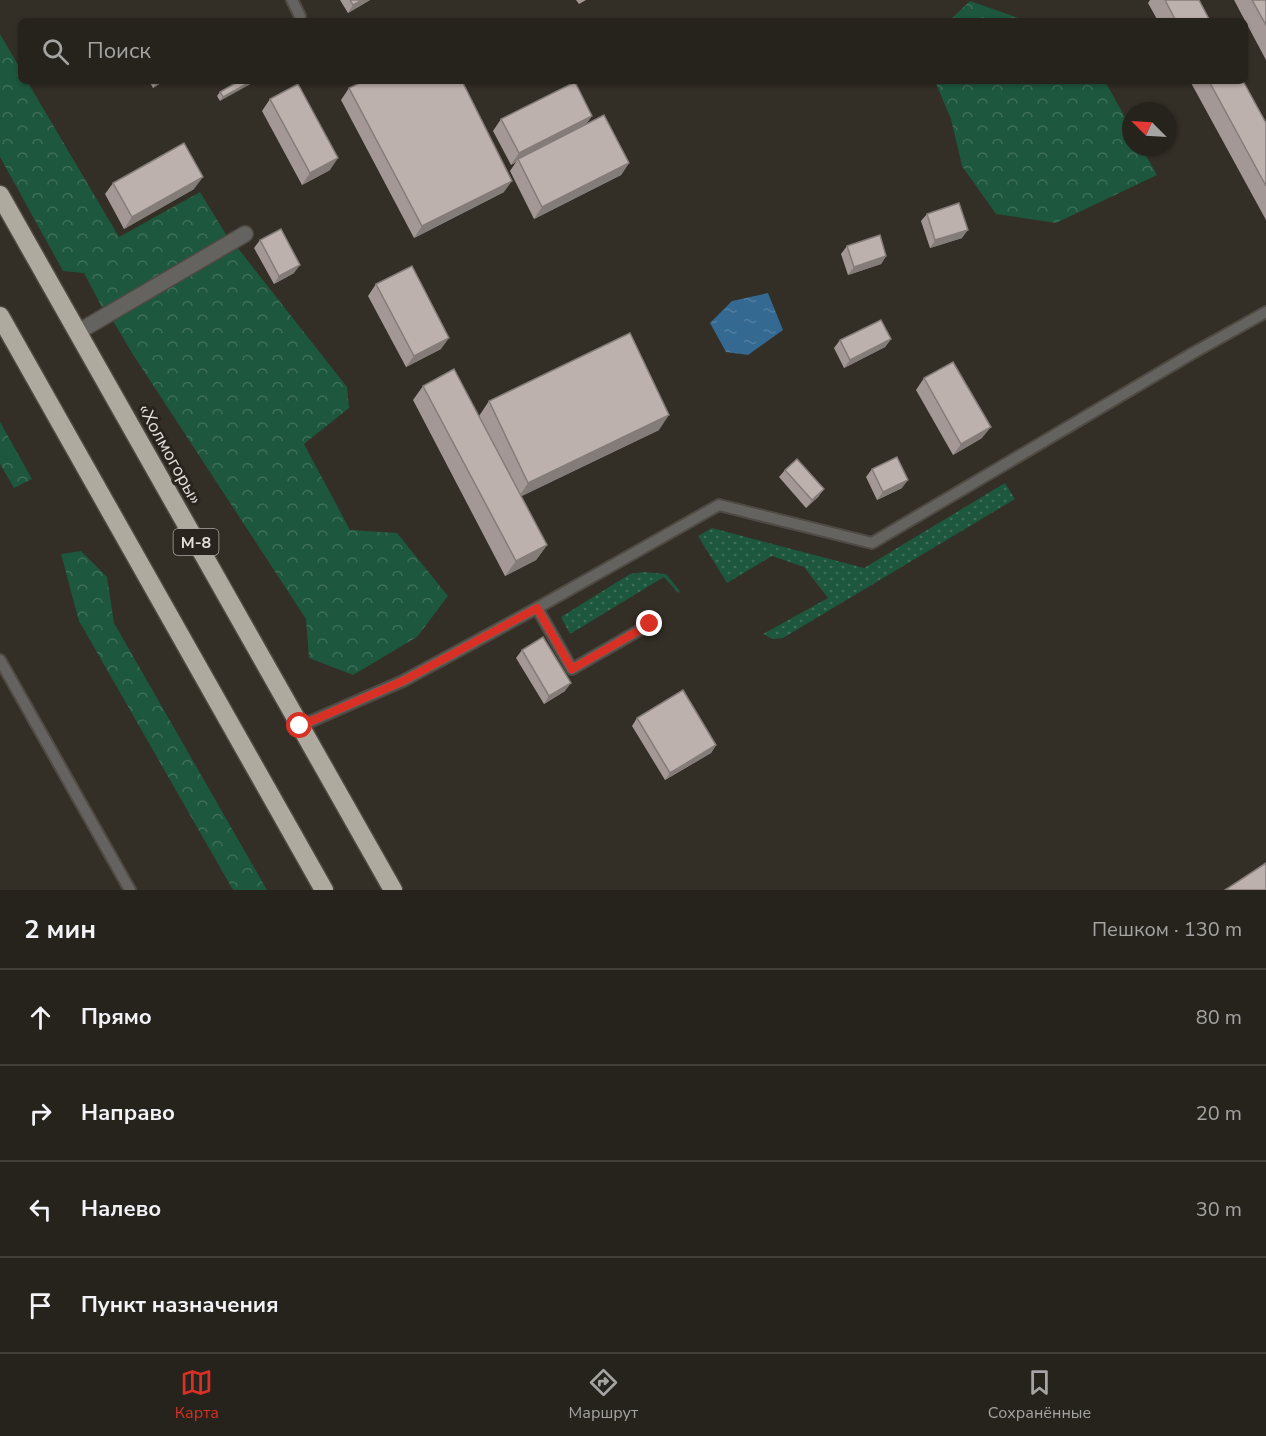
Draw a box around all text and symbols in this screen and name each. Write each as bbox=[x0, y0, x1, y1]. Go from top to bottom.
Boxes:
search box bbox=[18, 18, 1248, 84]
icon: search bbox=[39, 35, 72, 68]
text: Поиск bbox=[87, 36, 151, 66]
north arrow bbox=[1122, 102, 1176, 156]
street label: «Холмогоры» bbox=[132, 399, 208, 509]
road number: М-8 bbox=[174, 529, 218, 555]
route end bbox=[636, 610, 662, 636]
route start bbox=[286, 712, 312, 738]
text: 2 мин bbox=[24, 912, 96, 947]
text: Пешком · 130 m bbox=[1092, 916, 1242, 943]
icon: ahead bbox=[24, 1001, 57, 1034]
text: Прямо bbox=[81, 1002, 152, 1032]
text: 80 m bbox=[1196, 1004, 1242, 1031]
icon: right bbox=[24, 1097, 57, 1130]
text: Направо bbox=[81, 1098, 175, 1128]
text: 20 m bbox=[1196, 1100, 1242, 1127]
icon: left bbox=[24, 1193, 57, 1226]
text: Налево bbox=[81, 1194, 161, 1224]
text: 30 m bbox=[1196, 1196, 1242, 1223]
icon: arrive bbox=[24, 1289, 57, 1322]
text: Пункт назначения bbox=[81, 1290, 279, 1320]
tab: Карта bbox=[175, 1366, 219, 1424]
tab: Маршрут bbox=[569, 1366, 638, 1424]
tab: Сохранённые bbox=[988, 1366, 1091, 1424]

